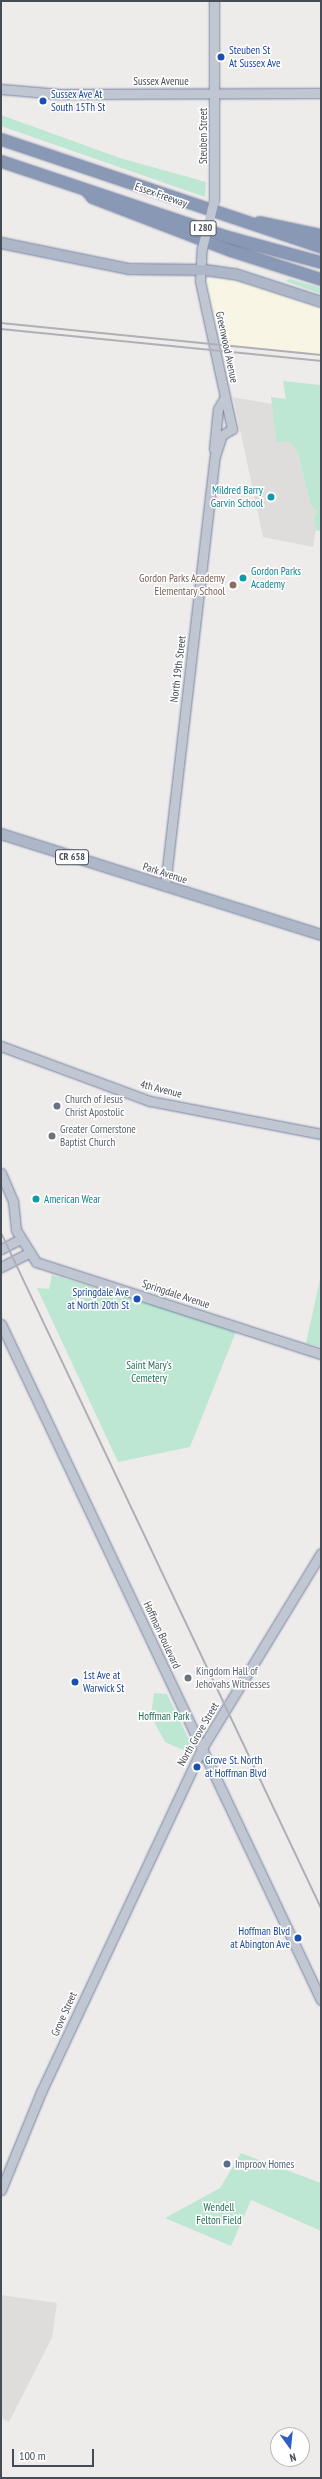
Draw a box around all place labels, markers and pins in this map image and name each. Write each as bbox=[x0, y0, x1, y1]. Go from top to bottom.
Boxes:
place label: Steuben St At Sussex Ave bbox=[229, 44, 281, 70]
marker: Steuben St At Sussex Ave bbox=[216, 52, 226, 62]
place label: Sussex Ave At South 15Th St bbox=[51, 88, 105, 114]
marker: Sussex Ave At South 15Th St bbox=[38, 96, 48, 106]
place label: Mildred Barry Garvin School bbox=[211, 484, 263, 510]
marker: Mildred Barry Garvin School bbox=[266, 492, 276, 502]
place label: Gordon Parks Academy bbox=[251, 565, 301, 591]
place label: Gordon Parks Academy Elementary School bbox=[139, 572, 225, 598]
marker: Gordon Parks Academy bbox=[238, 573, 248, 583]
marker: Gordon Parks Academy Elementary School bbox=[228, 580, 238, 590]
place label: Church of Jesus Christ Apostolic bbox=[65, 1093, 124, 1119]
marker: Church of Jesus Christ Apostolic bbox=[52, 1101, 62, 1111]
place label: Greater Cornerstone Baptist Church bbox=[60, 1123, 136, 1149]
marker: Greater Cornerstone Baptist Church bbox=[47, 1131, 57, 1141]
place label: American Wear bbox=[44, 1192, 101, 1206]
marker: American Wear bbox=[31, 1194, 41, 1204]
place label: Springdale Ave at North 20th St bbox=[67, 1286, 129, 1312]
marker: Springdale Ave at North 20th St bbox=[132, 1294, 142, 1304]
place label: Kingdom Hall of Jehovahs Witnesses bbox=[196, 1665, 270, 1691]
place label: 1st Ave at Warwick St bbox=[83, 1669, 125, 1695]
marker: Kingdom Hall of Jehovahs Witnesses bbox=[183, 1673, 193, 1683]
marker: 1st Ave at Warwick St bbox=[70, 1677, 80, 1687]
place label: Grove St. North at Hoffman Blvd bbox=[205, 1754, 266, 1780]
marker: Grove St. North at Hoffman Blvd bbox=[192, 1762, 202, 1772]
place label: Hoffman Blvd at Abington Ave bbox=[230, 1925, 290, 1951]
marker: Hoffman Blvd at Abington Ave bbox=[293, 1933, 303, 1943]
place label: Improov Homes bbox=[235, 2157, 295, 2171]
marker: Improov Homes bbox=[222, 2159, 232, 2169]

